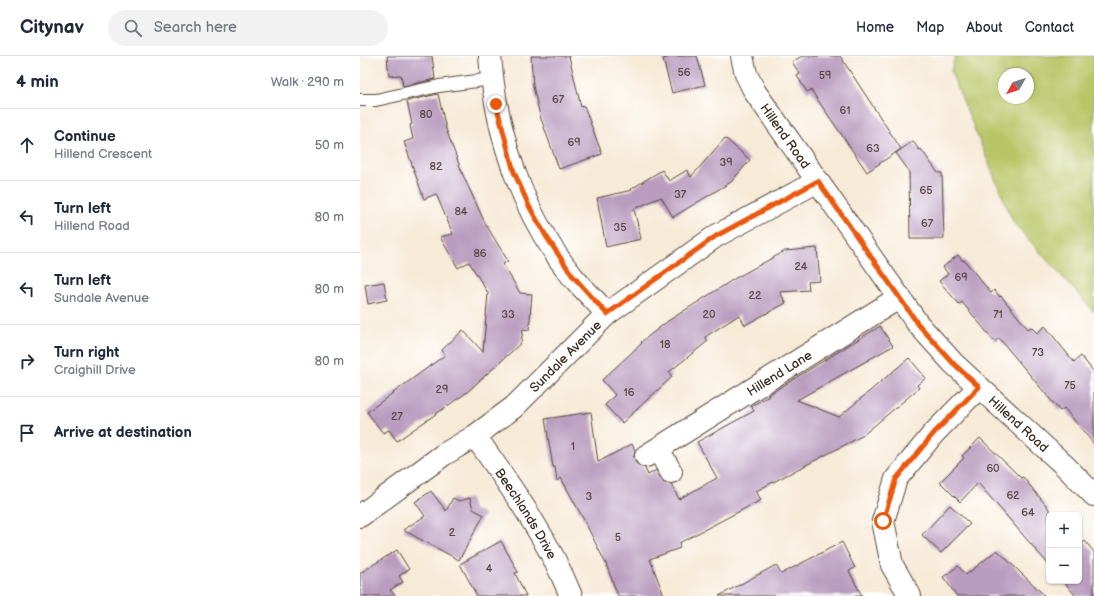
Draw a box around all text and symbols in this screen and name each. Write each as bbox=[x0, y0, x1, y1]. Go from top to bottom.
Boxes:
search box bbox=[108, 10, 388, 46]
text: Citynav bbox=[20, 16, 84, 39]
icon: search bbox=[122, 17, 144, 39]
text: Search here bbox=[154, 18, 237, 37]
text: Home bbox=[856, 19, 894, 36]
text: Map bbox=[916, 19, 944, 36]
text: About bbox=[966, 19, 1003, 36]
text: Contact bbox=[1025, 19, 1074, 36]
house number: 56 bbox=[677, 66, 691, 79]
north arrow bbox=[998, 68, 1034, 104]
house number: 59 bbox=[819, 69, 831, 82]
text: 4 min bbox=[16, 72, 59, 92]
text: Walk · 290 m bbox=[271, 74, 344, 90]
house number: 67 bbox=[552, 93, 565, 106]
route end bbox=[487, 95, 505, 113]
street label: Hillend Road bbox=[757, 101, 813, 172]
house number: 61 bbox=[840, 104, 850, 117]
house number: 80 bbox=[420, 108, 433, 121]
text: Continue bbox=[54, 127, 116, 146]
icon: ahead bbox=[16, 134, 38, 156]
house number: 69 bbox=[567, 136, 581, 149]
text: 50 m bbox=[315, 137, 344, 153]
house number: 63 bbox=[866, 142, 880, 155]
text: Hillend Crescent bbox=[54, 146, 152, 162]
house number: 39 bbox=[719, 156, 733, 169]
house number: 82 bbox=[430, 160, 443, 173]
house number: 65 bbox=[919, 184, 933, 197]
house number: 37 bbox=[674, 188, 687, 201]
text: Turn left bbox=[54, 199, 111, 218]
house number: 84 bbox=[454, 205, 468, 218]
icon: left bbox=[16, 206, 38, 228]
text: 80 m bbox=[315, 209, 344, 225]
house number: 67 bbox=[921, 217, 934, 230]
text: Hillend Road bbox=[54, 218, 130, 234]
house number: 35 bbox=[613, 221, 627, 234]
house number: 86 bbox=[473, 247, 487, 260]
house number: 24 bbox=[794, 260, 808, 273]
text: Turn left bbox=[54, 271, 111, 290]
house number: 69 bbox=[954, 271, 968, 284]
icon: left bbox=[16, 278, 38, 300]
text: 80 m bbox=[315, 281, 344, 297]
house number: 22 bbox=[749, 289, 762, 302]
text: Sundale Avenue bbox=[54, 290, 149, 306]
house number: 33 bbox=[501, 308, 515, 321]
house number: 20 bbox=[703, 308, 716, 321]
house number: 71 bbox=[993, 308, 1003, 321]
street label: Sundale Avenue bbox=[526, 317, 605, 396]
house number: 18 bbox=[660, 338, 670, 351]
text: Turn right bbox=[54, 343, 119, 362]
house number: 73 bbox=[1032, 346, 1044, 359]
street label: Hillend Lane bbox=[744, 347, 815, 400]
icon: right bbox=[16, 350, 38, 372]
text: 80 m bbox=[315, 353, 344, 369]
text: Craighill Drive bbox=[54, 362, 136, 378]
house number: 75 bbox=[1064, 379, 1076, 392]
house number: 29 bbox=[436, 383, 448, 396]
house number: 16 bbox=[624, 386, 635, 399]
street label: Hillend Road bbox=[985, 393, 1052, 456]
house number: 27 bbox=[391, 410, 404, 423]
icon: arrive bbox=[16, 422, 38, 444]
text: Arrive at destination bbox=[54, 423, 192, 442]
house number: 1 bbox=[571, 440, 575, 453]
house number: 60 bbox=[986, 462, 1000, 475]
street label: Beechlands Drive bbox=[491, 466, 560, 562]
house number: 62 bbox=[1006, 489, 1020, 502]
house number: 3 bbox=[586, 490, 593, 503]
house number: 64 bbox=[1021, 506, 1035, 519]
route start bbox=[874, 512, 892, 530]
map controls bbox=[1046, 512, 1082, 584]
button: + bbox=[1046, 512, 1082, 548]
house number: 2 bbox=[449, 526, 456, 539]
house number: 5 bbox=[615, 531, 621, 544]
button: − bbox=[1046, 548, 1082, 584]
house number: 4 bbox=[486, 562, 493, 575]

